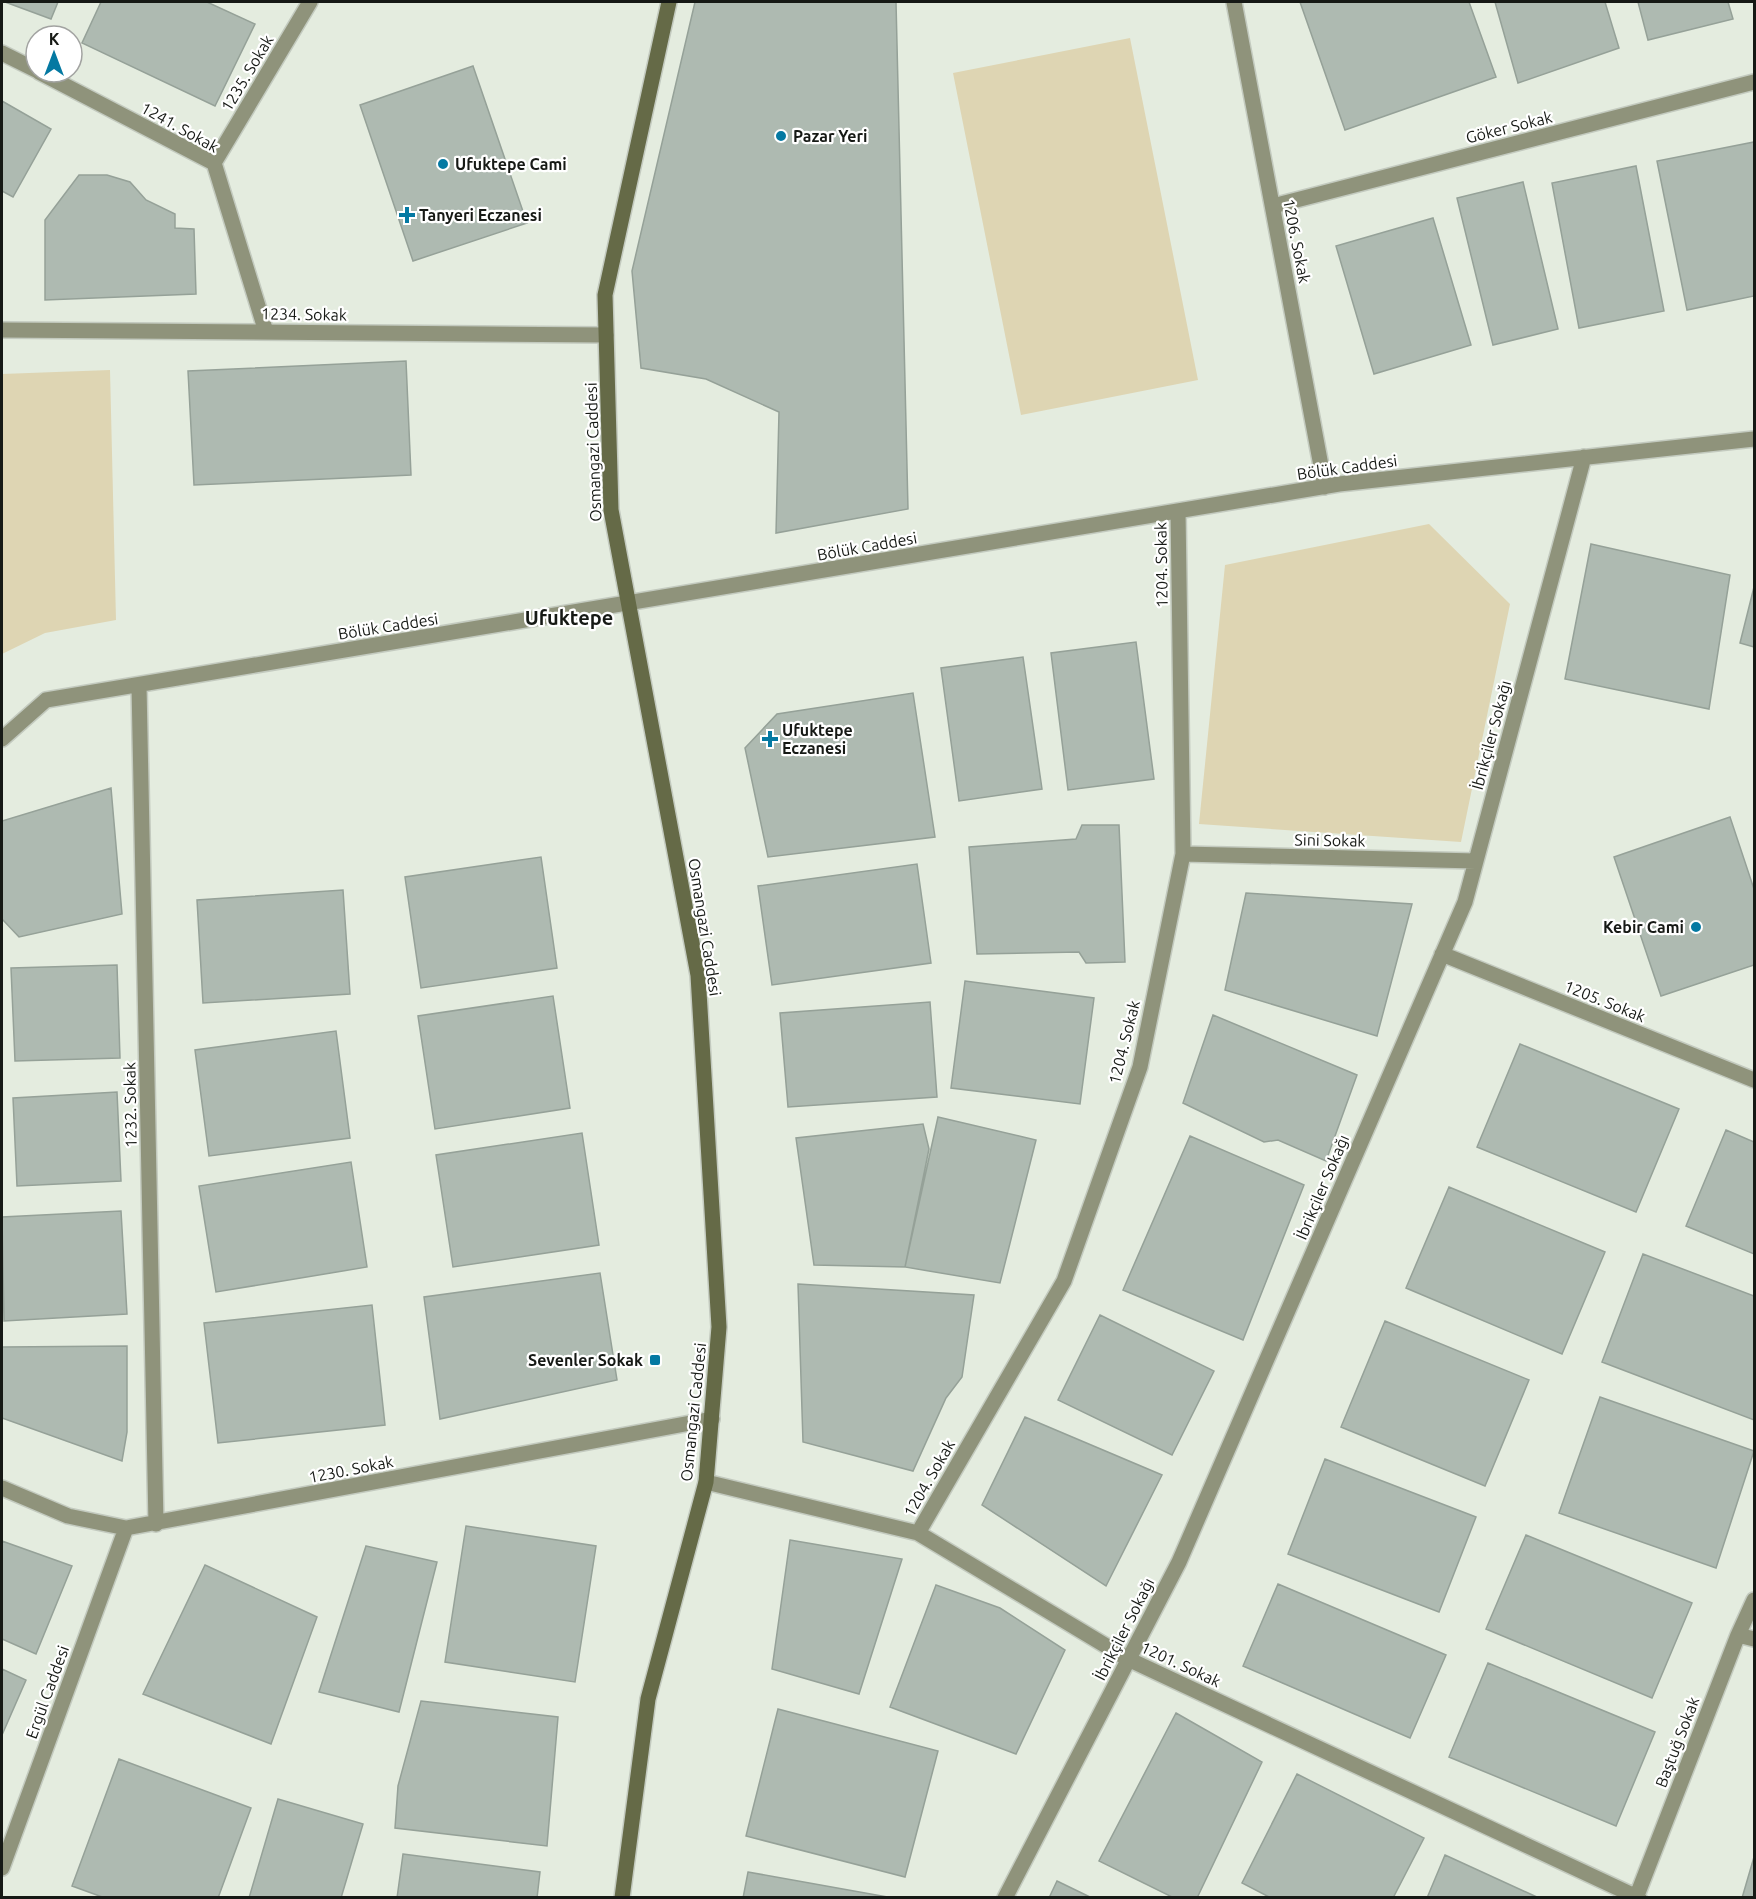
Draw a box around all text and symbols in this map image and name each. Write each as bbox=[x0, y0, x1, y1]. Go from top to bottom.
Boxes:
north arrow bbox=[24, 24, 84, 84]
text: K bbox=[49, 30, 60, 48]
street label: 1235. Sokak bbox=[217, 32, 277, 114]
street label: 1241. Sokak bbox=[138, 98, 222, 156]
street label: Göker Sokak bbox=[1464, 108, 1554, 146]
place label: Pazar Yeri bbox=[793, 127, 868, 145]
marker: Pazar Yeri bbox=[774, 129, 788, 143]
place label: Ufuktepe Cami bbox=[455, 155, 567, 173]
marker: Ufuktepe Cami bbox=[436, 157, 450, 171]
street label: 1206. Sokak bbox=[1280, 197, 1314, 285]
place label: Tanyeri Eczanesi bbox=[419, 206, 542, 224]
marker: Tanyeri Eczanesi bbox=[400, 208, 414, 222]
street label: 1234. Sokak bbox=[261, 304, 347, 324]
street label: Osmangazi Caddesi bbox=[582, 382, 604, 522]
street label: Bölük Caddesi bbox=[1296, 451, 1398, 483]
street label: 1204. Sokak bbox=[1151, 522, 1171, 608]
street label: Bölük Caddesi bbox=[816, 528, 918, 564]
district label: Ufuktepe bbox=[525, 606, 613, 629]
street label: Bölük Caddesi bbox=[337, 609, 439, 643]
street label: İbrikçiler Sokağı bbox=[1468, 678, 1514, 792]
place label: Ufuktepe Eczanesi bbox=[782, 721, 853, 757]
marker: Ufuktepe Eczanesi bbox=[763, 732, 777, 746]
street label: Sini Sokak bbox=[1294, 830, 1366, 850]
street label: Osmangazi Caddesi bbox=[685, 857, 725, 997]
place label: Kebir Cami bbox=[1603, 918, 1684, 936]
marker: Kebir Cami bbox=[1689, 920, 1703, 934]
street label: 1205. Sokak bbox=[1562, 977, 1648, 1025]
street label: 1204. Sokak bbox=[1105, 998, 1143, 1086]
street label: 1232. Sokak bbox=[120, 1062, 140, 1148]
street label: İbrikçiler Sokağı bbox=[1292, 1132, 1352, 1242]
street label: Osmangazi Caddesi bbox=[677, 1342, 709, 1482]
place label: Sevenler Sokak bbox=[528, 1351, 643, 1369]
marker: Sevenler Sokak bbox=[648, 1353, 662, 1367]
street label: 1204. Sokak bbox=[900, 1436, 958, 1520]
street label: 1230. Sokak bbox=[307, 1452, 395, 1486]
street label: İbrikçiler Sokağı bbox=[1090, 1575, 1158, 1683]
street label: 1201. Sokak bbox=[1138, 1638, 1224, 1690]
street label: Ergül Caddesi bbox=[22, 1643, 72, 1741]
street label: Baştuğ Sokak bbox=[1651, 1694, 1703, 1790]

